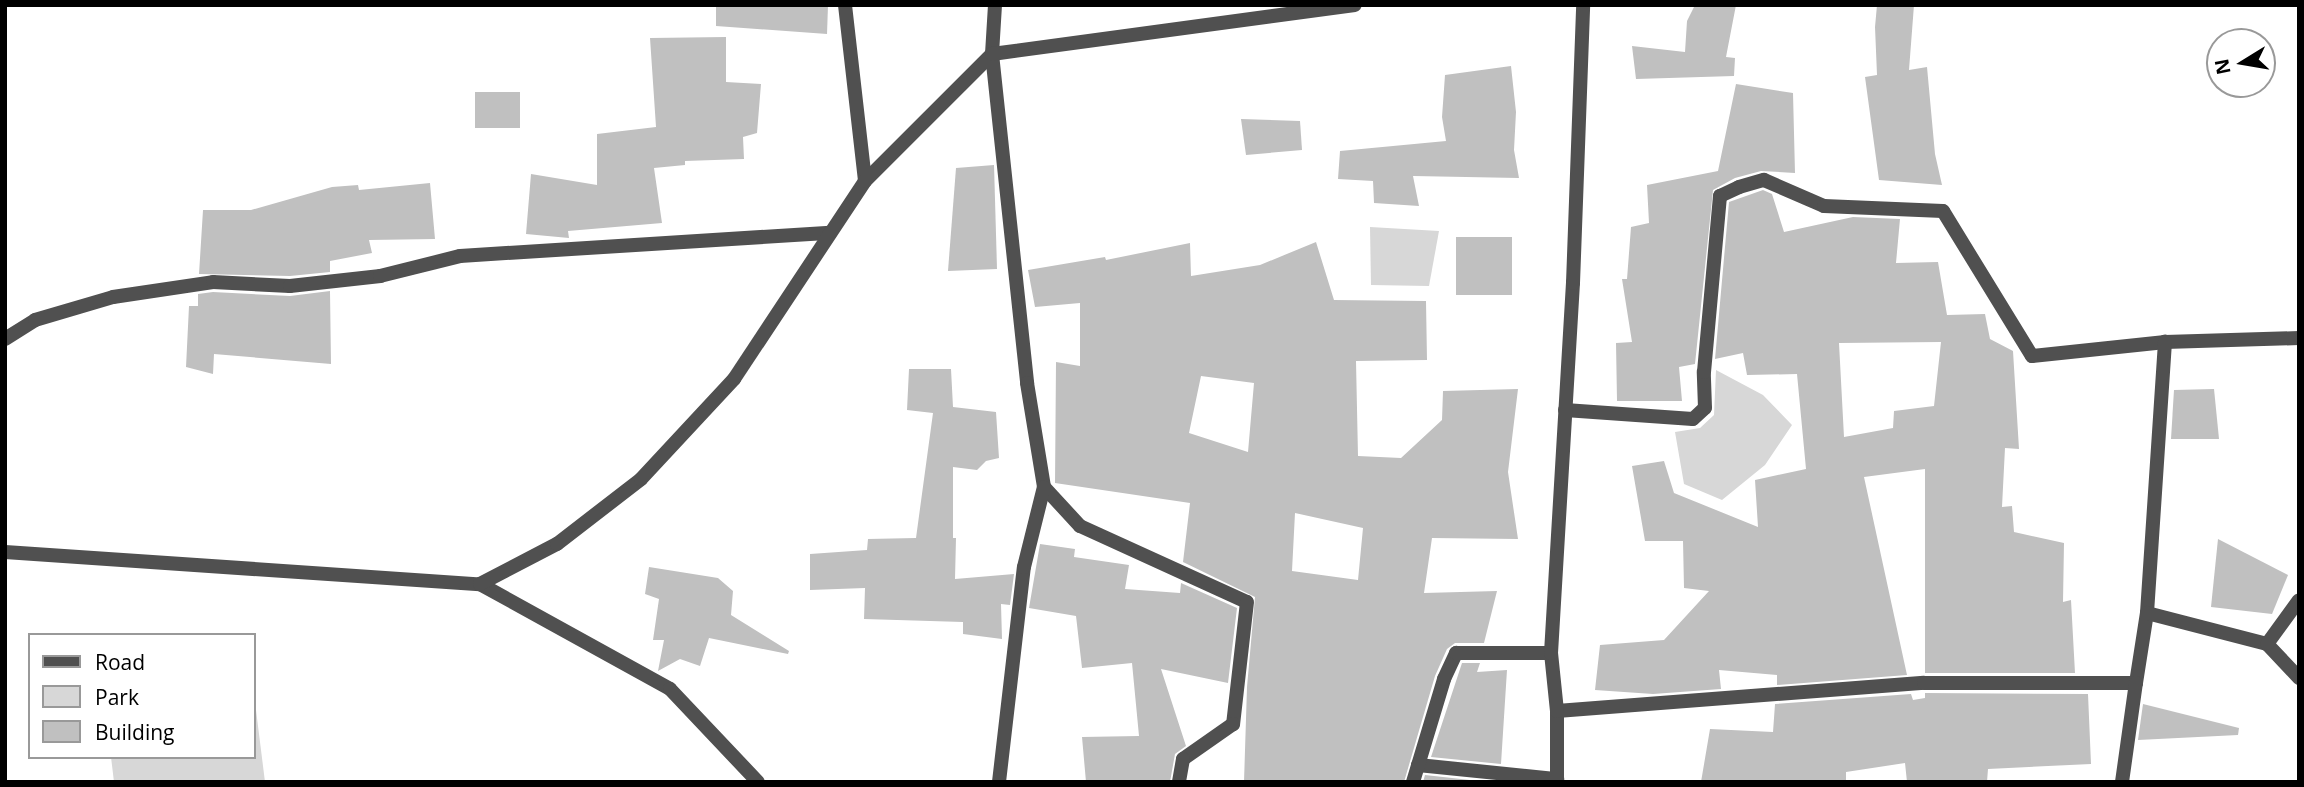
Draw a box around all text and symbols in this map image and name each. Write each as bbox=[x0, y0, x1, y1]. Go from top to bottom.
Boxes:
north arrow bbox=[2206, 28, 2276, 98]
text: N bbox=[2208, 57, 2237, 77]
legend bbox=[28, 633, 256, 759]
text: Road bbox=[95, 648, 145, 676]
text: Park bbox=[95, 683, 139, 711]
text: Building bbox=[95, 718, 174, 746]

